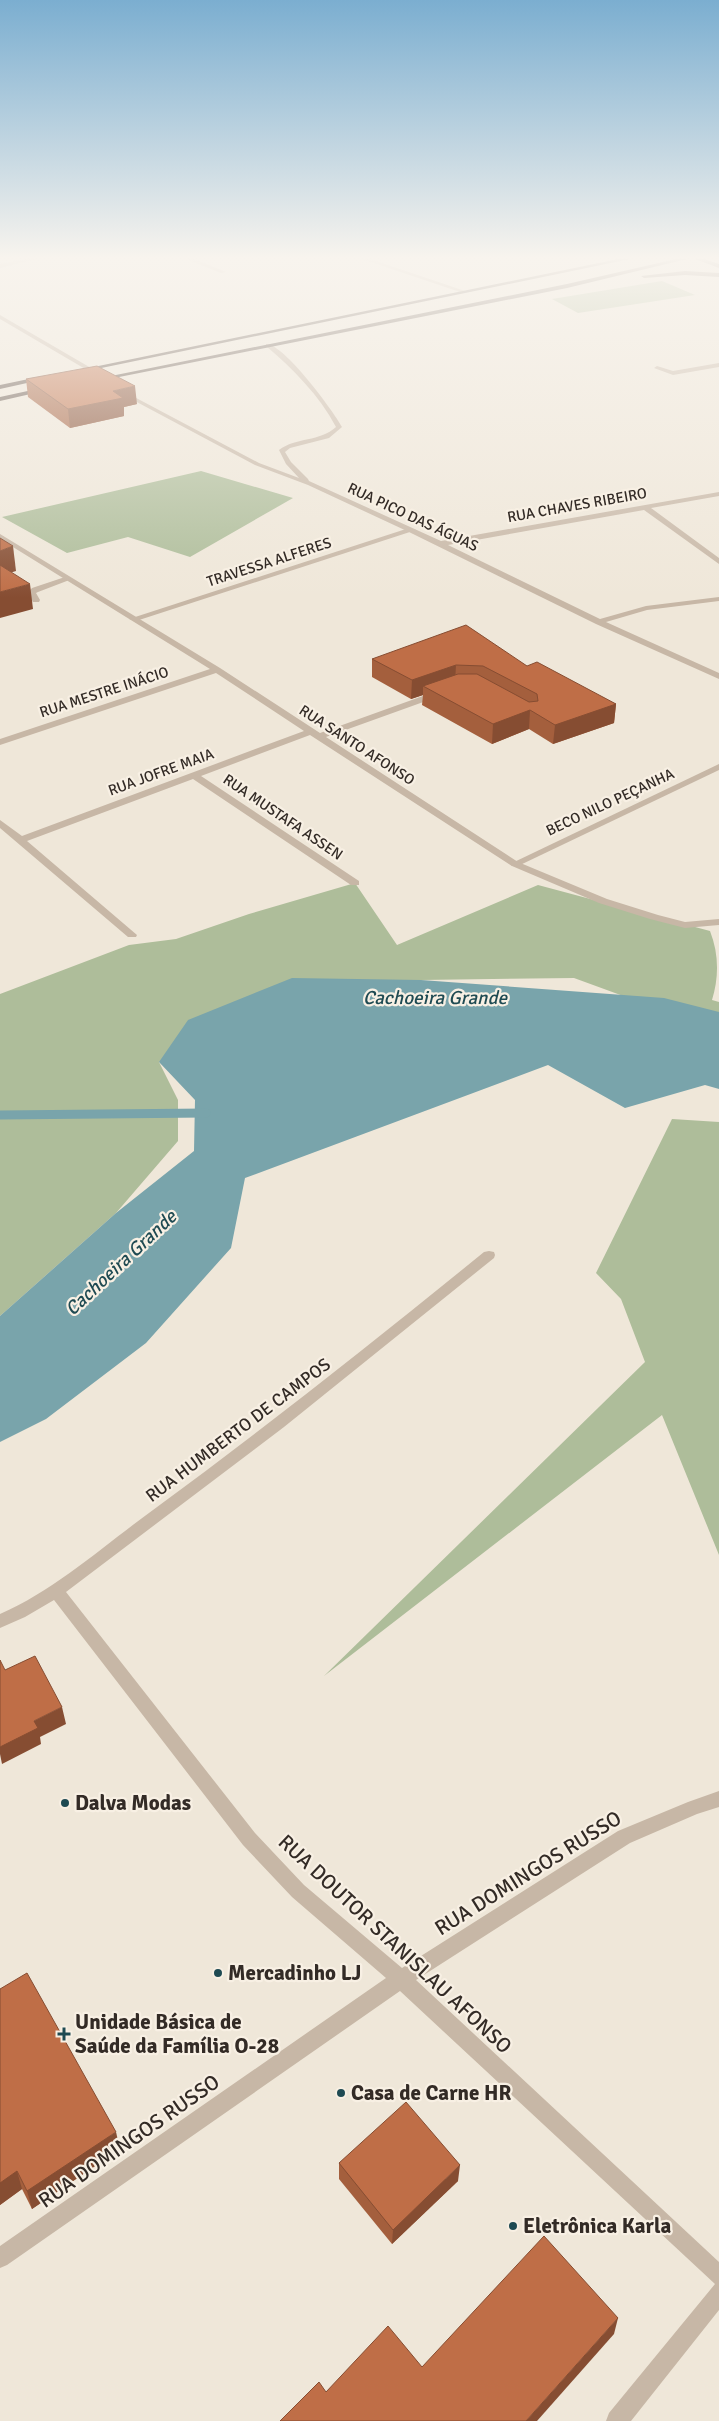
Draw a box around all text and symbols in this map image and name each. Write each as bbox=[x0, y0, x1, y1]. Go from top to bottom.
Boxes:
street label: RUA PICO DAS ÁGUAS bbox=[345, 478, 482, 555]
street label: RUA CHAVES RIBEIRO bbox=[506, 484, 648, 526]
street label: TRAVESSA ALFERES bbox=[204, 533, 334, 591]
street label: RUA MESTRE INÁCIO bbox=[37, 662, 171, 721]
street label: RUA SANTO AFONSO bbox=[296, 701, 418, 789]
street label: RUA JOFRE MAIA bbox=[106, 745, 216, 799]
street label: BECO NILO PEÇANHA bbox=[543, 764, 677, 840]
street label: RUA MUSTAFA ASSEN bbox=[220, 770, 346, 864]
water label: Cachoeira Grande bbox=[363, 986, 509, 1010]
water label: Cachoeira Grande bbox=[60, 1204, 183, 1321]
street label: RUA HUMBERTO DE CAMPOS bbox=[141, 1353, 335, 1507]
place label: Dalva Modas bbox=[75, 1790, 191, 1816]
marker: Dalva Modas bbox=[59, 1797, 71, 1809]
street label: RUA DOMINGOS RUSSO bbox=[430, 1805, 626, 1941]
street label: RUA DOUTOR STANISLAU AFONSO bbox=[273, 1829, 517, 2059]
place label: Mercadinho LJ bbox=[228, 1960, 362, 1986]
marker: Mercadinho LJ bbox=[212, 1967, 224, 1979]
place label: Unidade Básica de Saúde da Família O-28 bbox=[75, 2009, 279, 2059]
marker: Unidade Básica de Saúde da Família O-28 bbox=[57, 2027, 71, 2041]
street label: RUA DOMINGOS RUSSO bbox=[33, 2069, 225, 2213]
place label: Casa de Carne HR bbox=[351, 2080, 511, 2106]
marker: Casa de Carne HR bbox=[335, 2087, 347, 2099]
place label: Eletrônica Karla bbox=[523, 2213, 672, 2239]
marker: Eletrônica Karla bbox=[507, 2220, 519, 2232]

